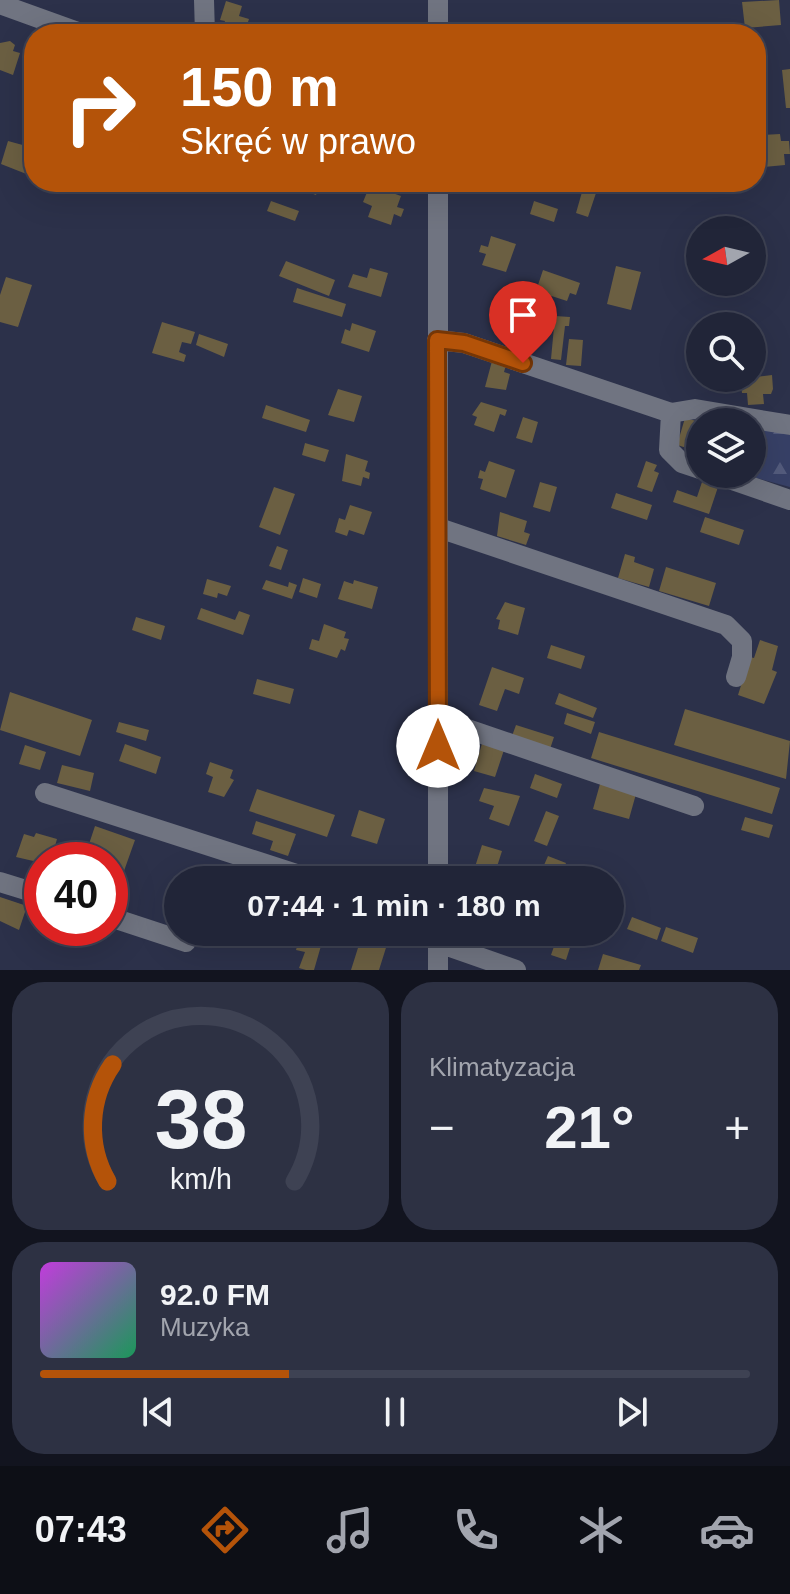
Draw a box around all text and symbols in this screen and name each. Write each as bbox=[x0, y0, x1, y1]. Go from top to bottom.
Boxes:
text: 150 m bbox=[180, 55, 339, 118]
icon: right bbox=[48, 56, 152, 160]
text: Skręć w prawo bbox=[180, 121, 416, 162]
north arrow bbox=[686, 216, 766, 296]
map controls bbox=[686, 216, 766, 488]
pin bbox=[489, 281, 557, 363]
icon: arrive bbox=[501, 293, 545, 337]
button: search bbox=[686, 312, 766, 392]
button: layers bbox=[686, 408, 766, 488]
position arrow bbox=[396, 704, 480, 788]
speed limit sign: 40 bbox=[24, 842, 128, 946]
text: 07:44 · 1 min · 180 m bbox=[247, 889, 541, 922]
text: Klimatyzacja bbox=[429, 1052, 575, 1082]
text: 38 bbox=[154, 1073, 247, 1166]
text: 21° bbox=[544, 1094, 635, 1161]
text: − bbox=[429, 1103, 455, 1152]
text: + bbox=[724, 1103, 750, 1152]
text: km/h bbox=[170, 1163, 231, 1195]
text: 92.0 FM bbox=[160, 1278, 270, 1311]
text: Muzyka bbox=[160, 1312, 250, 1342]
icon: previous bbox=[136, 1390, 180, 1434]
icon: pause bbox=[373, 1390, 417, 1434]
icon: next bbox=[610, 1390, 654, 1434]
icon: directions bbox=[197, 1502, 253, 1558]
icon: music bbox=[322, 1502, 378, 1558]
icon: phone bbox=[448, 1502, 504, 1558]
icon: climate bbox=[573, 1502, 629, 1558]
icon: car bbox=[699, 1502, 755, 1558]
text: 07:43 bbox=[35, 1509, 127, 1550]

